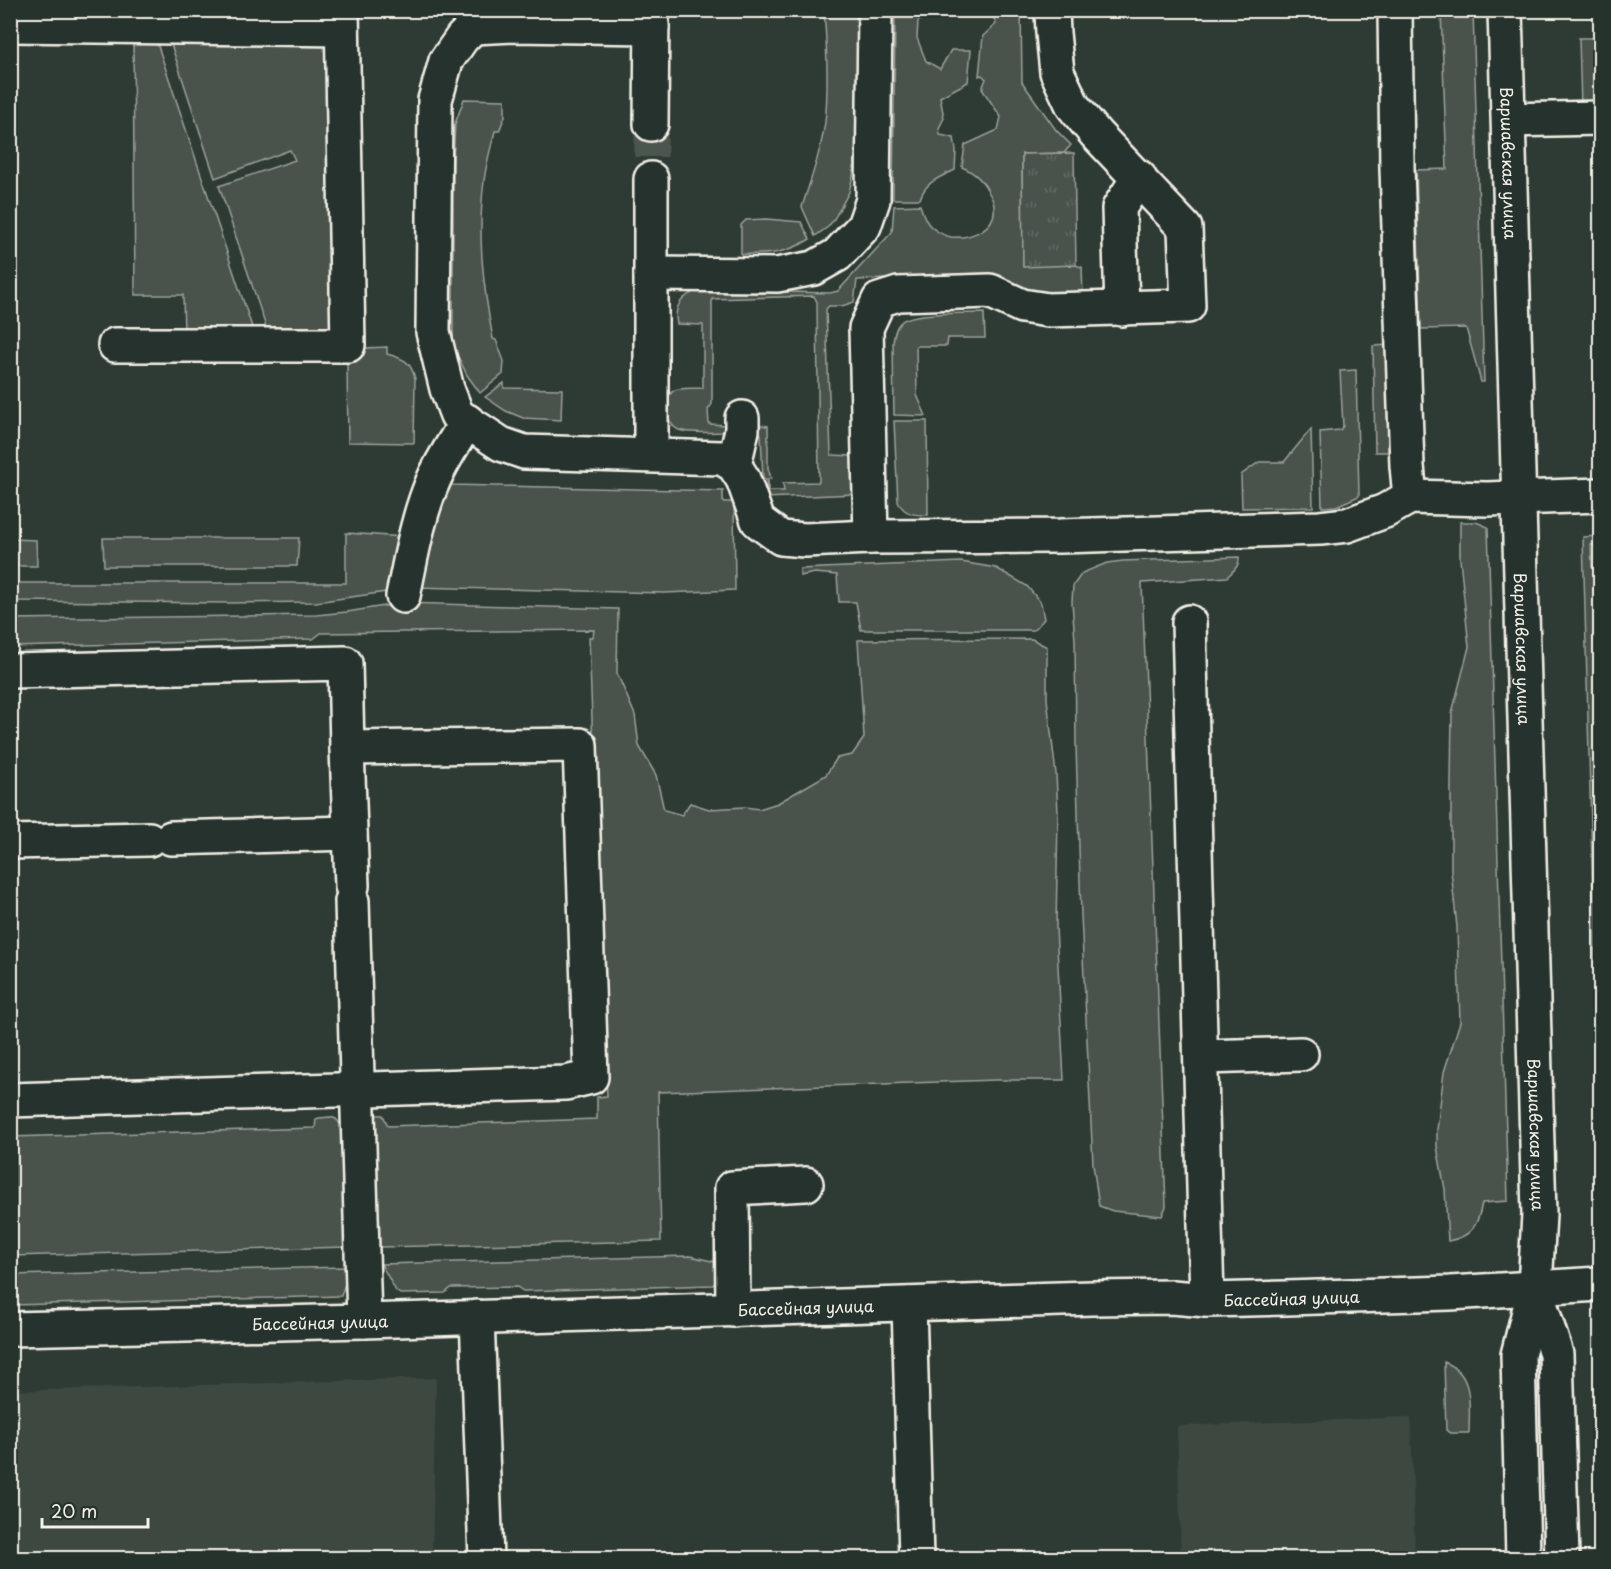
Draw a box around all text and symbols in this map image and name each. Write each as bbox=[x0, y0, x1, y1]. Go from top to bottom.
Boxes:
street label: Варшавская улица bbox=[1495, 86, 1523, 239]
street label: Варшавская улица bbox=[1509, 572, 1537, 725]
street label: Варшавская улица bbox=[1523, 1058, 1551, 1211]
street label: Бассейная улица bbox=[1223, 1284, 1360, 1312]
street label: Бассейная улица bbox=[737, 1293, 874, 1321]
street label: Бассейная улица bbox=[251, 1308, 388, 1336]
scale bar bbox=[42, 1491, 148, 1529]
text: 20 m bbox=[51, 1497, 97, 1524]

